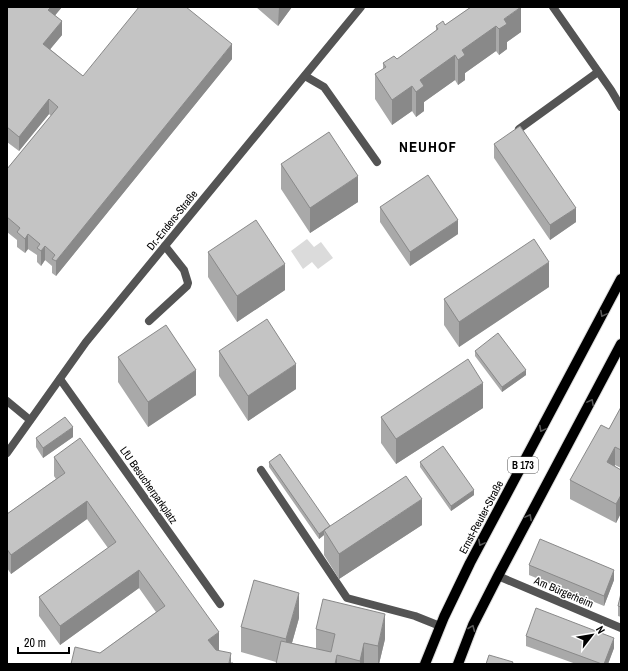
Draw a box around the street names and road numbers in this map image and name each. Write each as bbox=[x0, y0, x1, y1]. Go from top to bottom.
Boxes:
street label: Dr.-Enders-Straße bbox=[144, 187, 200, 253]
street label: LfU Besucherparkplatz bbox=[117, 444, 181, 527]
road number: B 173 bbox=[508, 457, 538, 473]
street label: Ernst-Reuter-Straße bbox=[456, 478, 506, 556]
street label: Am Bürgerheim bbox=[531, 573, 596, 611]

